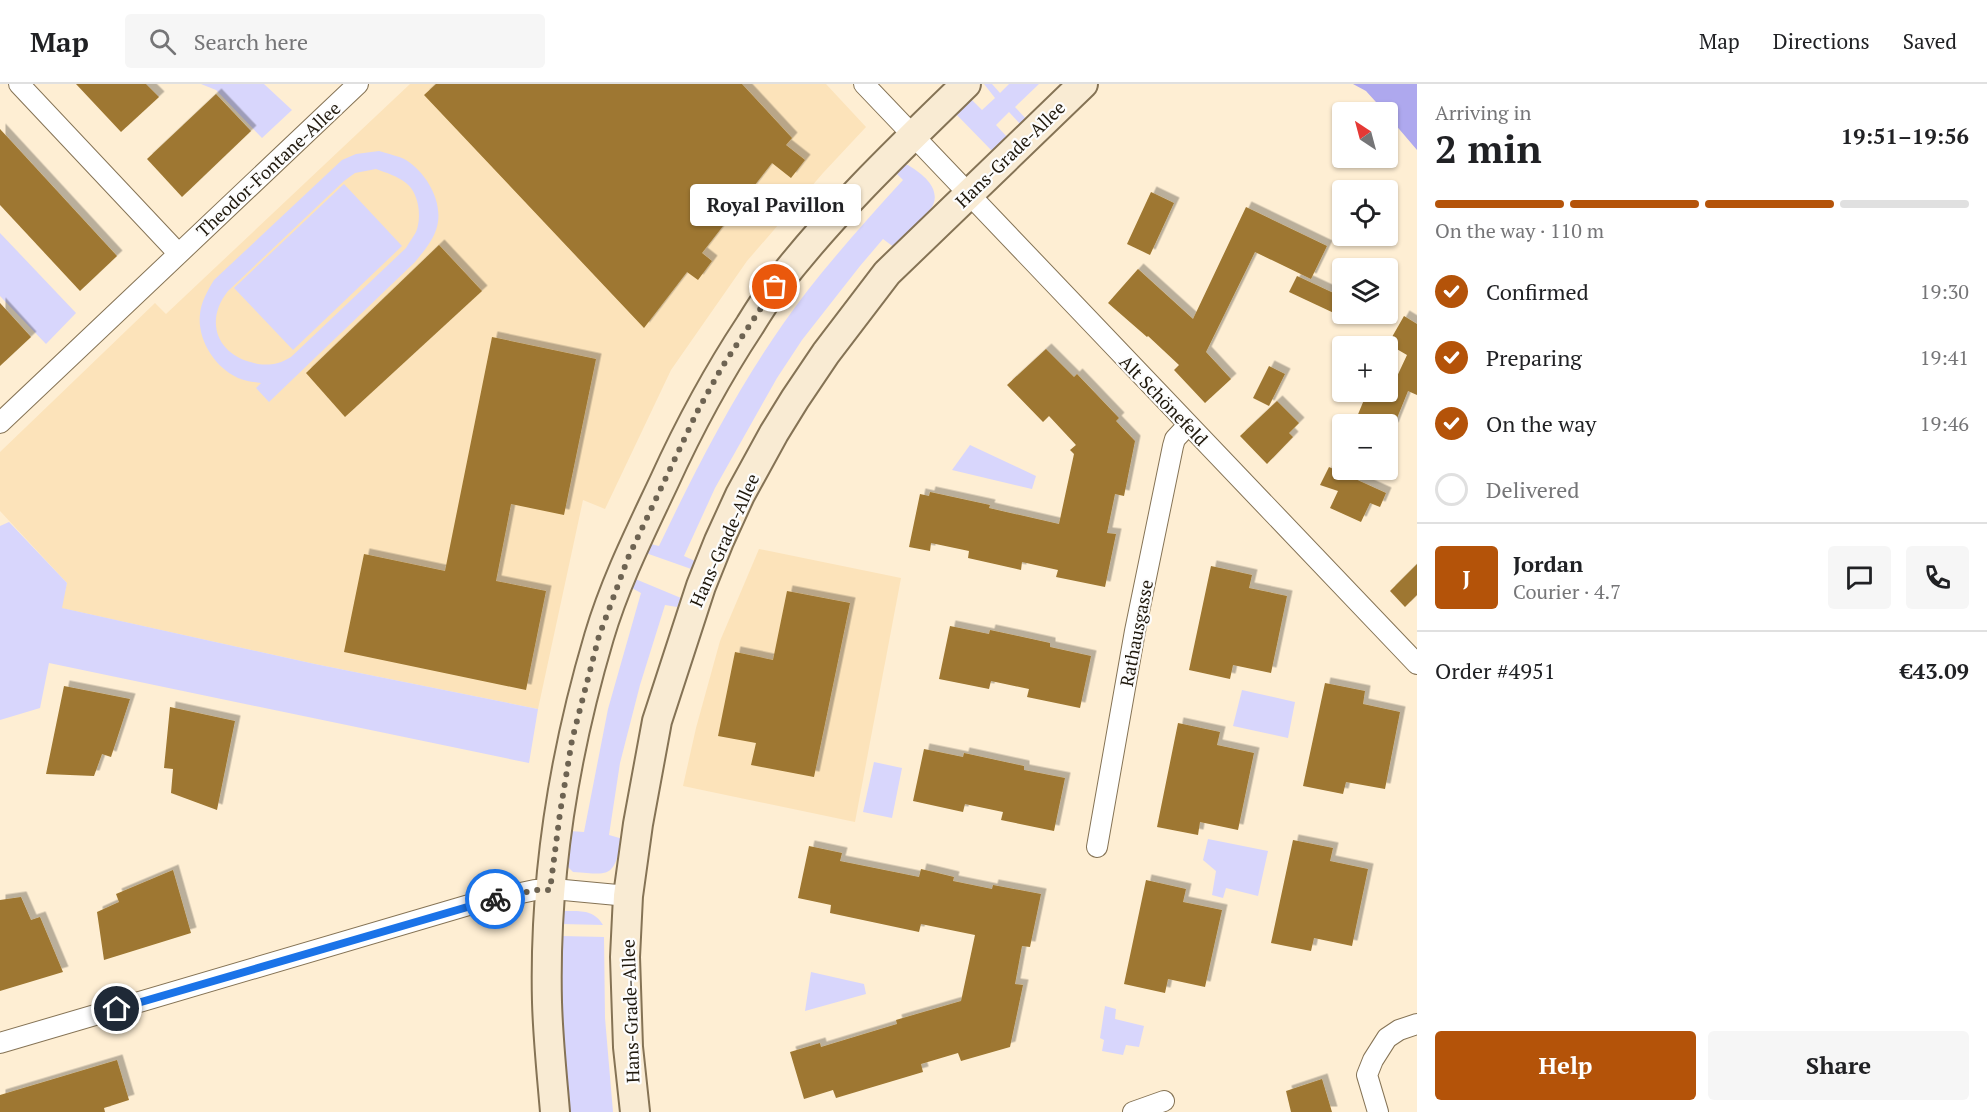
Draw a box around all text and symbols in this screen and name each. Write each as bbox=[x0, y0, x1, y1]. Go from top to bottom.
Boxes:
search box bbox=[125, 14, 545, 68]
text: Map bbox=[30, 23, 89, 60]
icon: search bbox=[146, 25, 179, 58]
text: Search here bbox=[194, 27, 308, 56]
text: Map bbox=[1699, 27, 1740, 55]
text: Directions bbox=[1773, 27, 1870, 55]
text: Saved bbox=[1903, 27, 1957, 55]
street label: Hans-Grade-Allee bbox=[950, 95, 1070, 213]
street label: Theodor-Fontane-Allee bbox=[191, 96, 345, 242]
text: Arriving in bbox=[1435, 99, 1531, 126]
north arrow bbox=[1332, 102, 1398, 168]
map controls bbox=[1332, 102, 1398, 480]
text: 19:51–19:56 bbox=[1841, 121, 1969, 150]
text: 2 min bbox=[1435, 122, 1542, 174]
button: locate bbox=[1332, 180, 1398, 246]
callout: Royal Pavillon bbox=[690, 185, 860, 227]
text: Royal Pavillon bbox=[706, 191, 845, 218]
text: On the way · 110 m bbox=[1435, 217, 1604, 244]
button: layers bbox=[1332, 258, 1398, 324]
pin bbox=[749, 261, 800, 312]
icon: bag bbox=[758, 270, 791, 303]
icon: check bbox=[1435, 275, 1468, 308]
text: Confirmed bbox=[1486, 277, 1589, 306]
text: 19:30 bbox=[1920, 278, 1969, 305]
button: + bbox=[1332, 336, 1398, 402]
icon: check bbox=[1435, 341, 1468, 374]
text: Preparing bbox=[1486, 343, 1582, 372]
text: 19:41 bbox=[1920, 344, 1969, 371]
street label: Alt Schönefeld bbox=[1115, 349, 1213, 451]
icon: check bbox=[1435, 407, 1468, 440]
text: On the way bbox=[1486, 409, 1596, 438]
text: 19:46 bbox=[1920, 410, 1969, 437]
button: − bbox=[1332, 414, 1398, 480]
street label: Hans-Grade-Allee bbox=[684, 469, 764, 611]
text: Delivered bbox=[1486, 475, 1579, 504]
button: chat bbox=[1828, 546, 1891, 609]
button: phone bbox=[1906, 546, 1969, 609]
text: Jordan bbox=[1513, 549, 1583, 578]
text: J bbox=[1462, 563, 1471, 592]
street label: Rathausgasse bbox=[1114, 578, 1158, 688]
text: Courier · 4.7 bbox=[1513, 578, 1621, 605]
text: Order #4951 bbox=[1435, 656, 1555, 685]
text: €43.09 bbox=[1900, 656, 1969, 685]
courier bbox=[465, 869, 525, 929]
icon: bike bbox=[479, 883, 512, 916]
street label: Hans-Grade-Allee bbox=[615, 939, 645, 1083]
pin bbox=[91, 983, 142, 1034]
icon: home bbox=[100, 992, 133, 1025]
button: Help bbox=[1435, 1031, 1696, 1100]
button: Share bbox=[1708, 1031, 1969, 1100]

